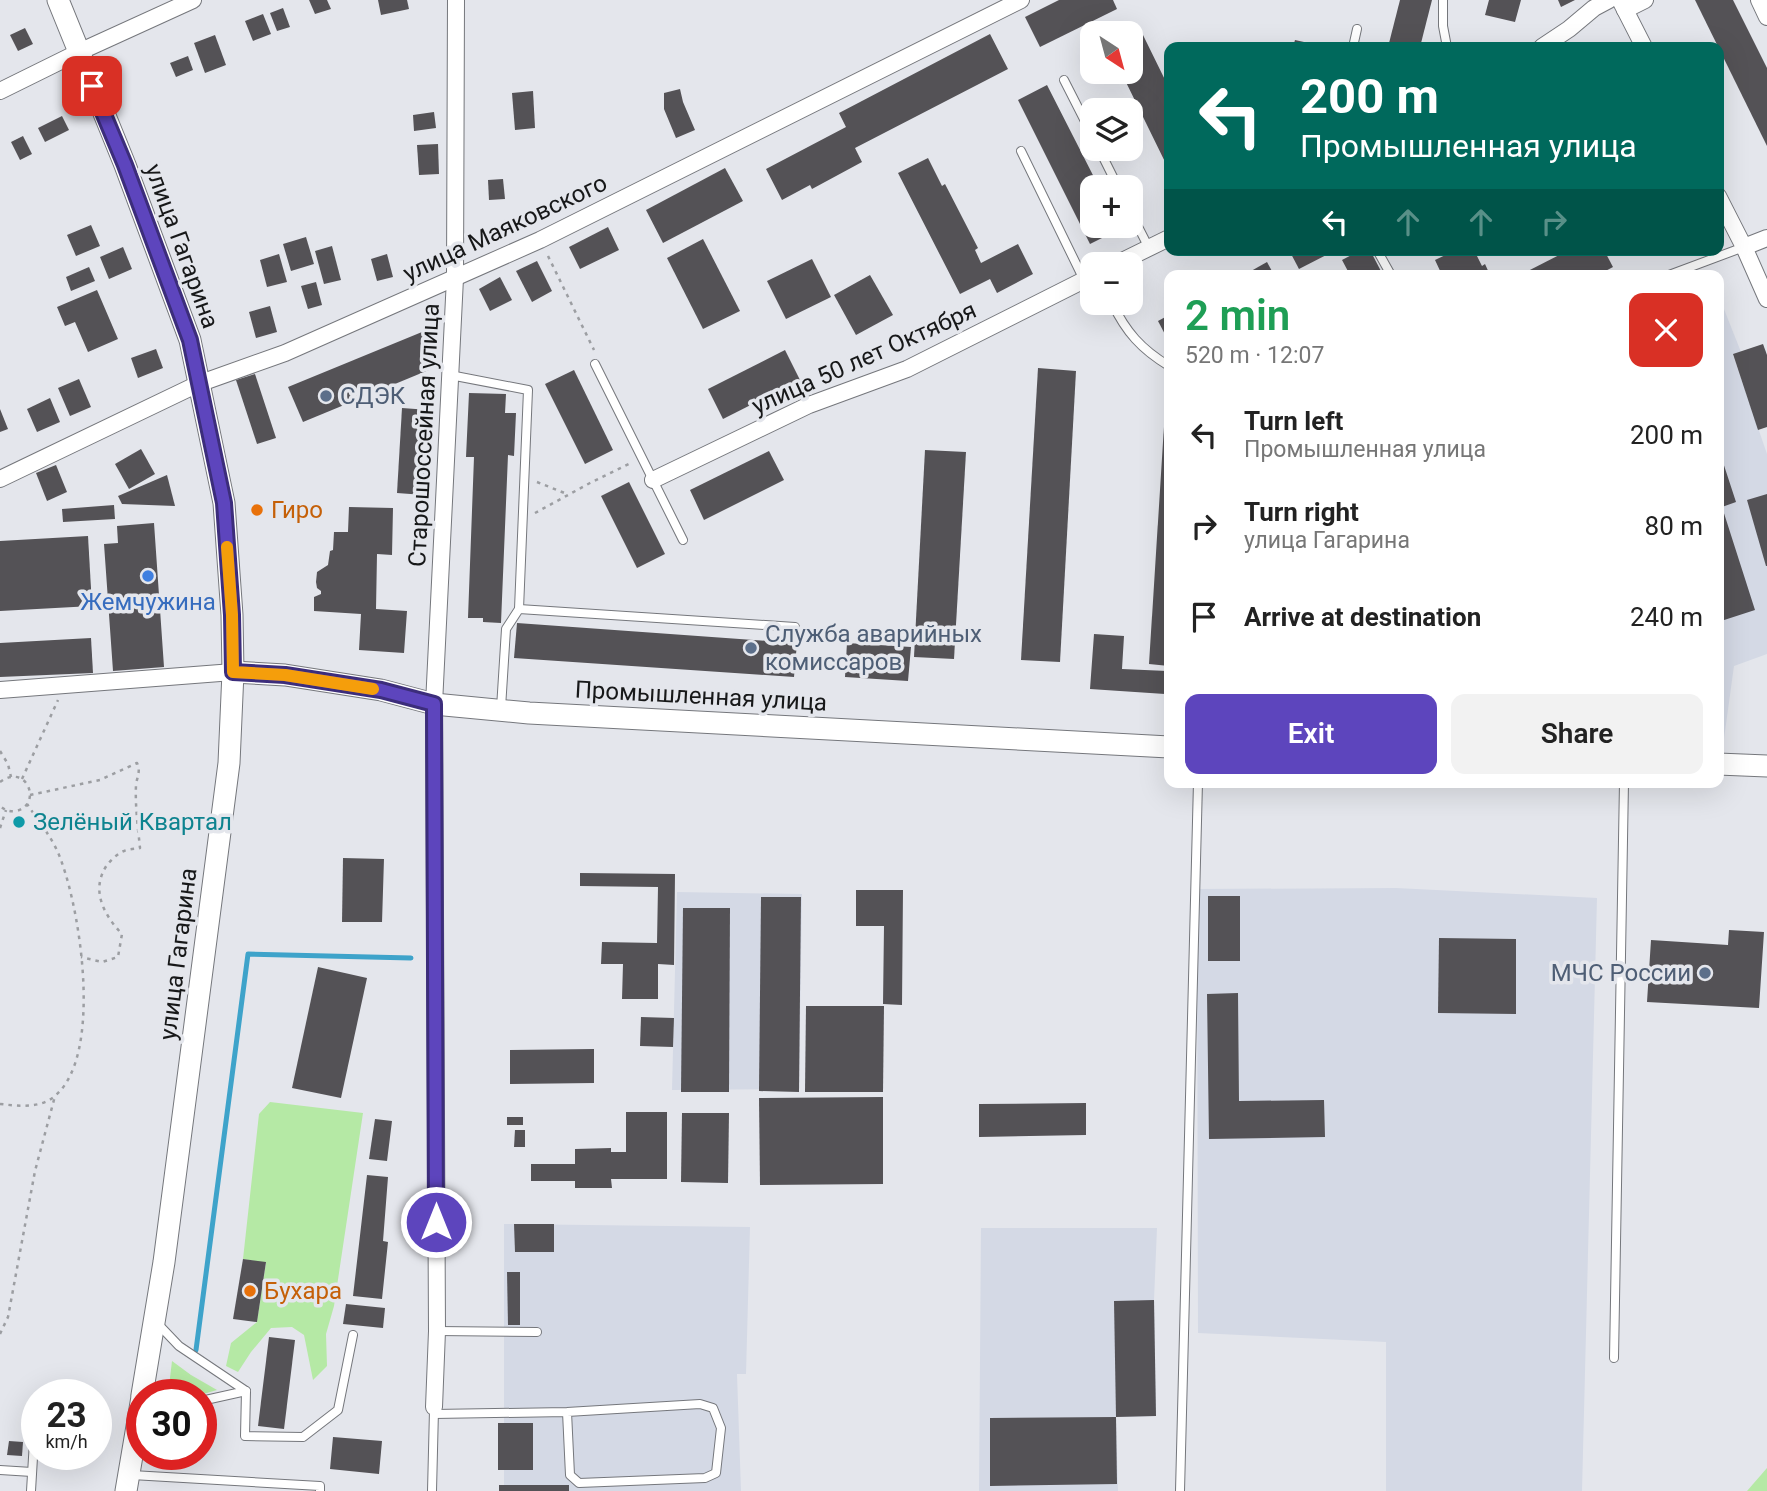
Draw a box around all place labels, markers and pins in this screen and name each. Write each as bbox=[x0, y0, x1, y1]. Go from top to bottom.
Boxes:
pin bbox=[62, 56, 122, 116]
place label: СДЭК bbox=[340, 382, 406, 410]
marker: СДЭК bbox=[318, 388, 334, 404]
place label: Гиро bbox=[271, 496, 323, 524]
marker: Гиро bbox=[249, 502, 265, 518]
marker: Жемчужина bbox=[140, 568, 156, 584]
place label: Жемчужина bbox=[80, 588, 216, 616]
place label: Служба аварийных комиссаров bbox=[765, 620, 982, 676]
marker: Служба аварийных комиссаров bbox=[743, 640, 759, 656]
place label: Зелёный Квартал bbox=[33, 808, 232, 836]
marker: Зелёный Квартал bbox=[11, 814, 27, 830]
place label: МЧС России bbox=[1551, 959, 1691, 987]
marker: МЧС России bbox=[1697, 965, 1713, 981]
place label: Бухара bbox=[264, 1277, 342, 1305]
marker: Бухара bbox=[242, 1283, 258, 1299]

